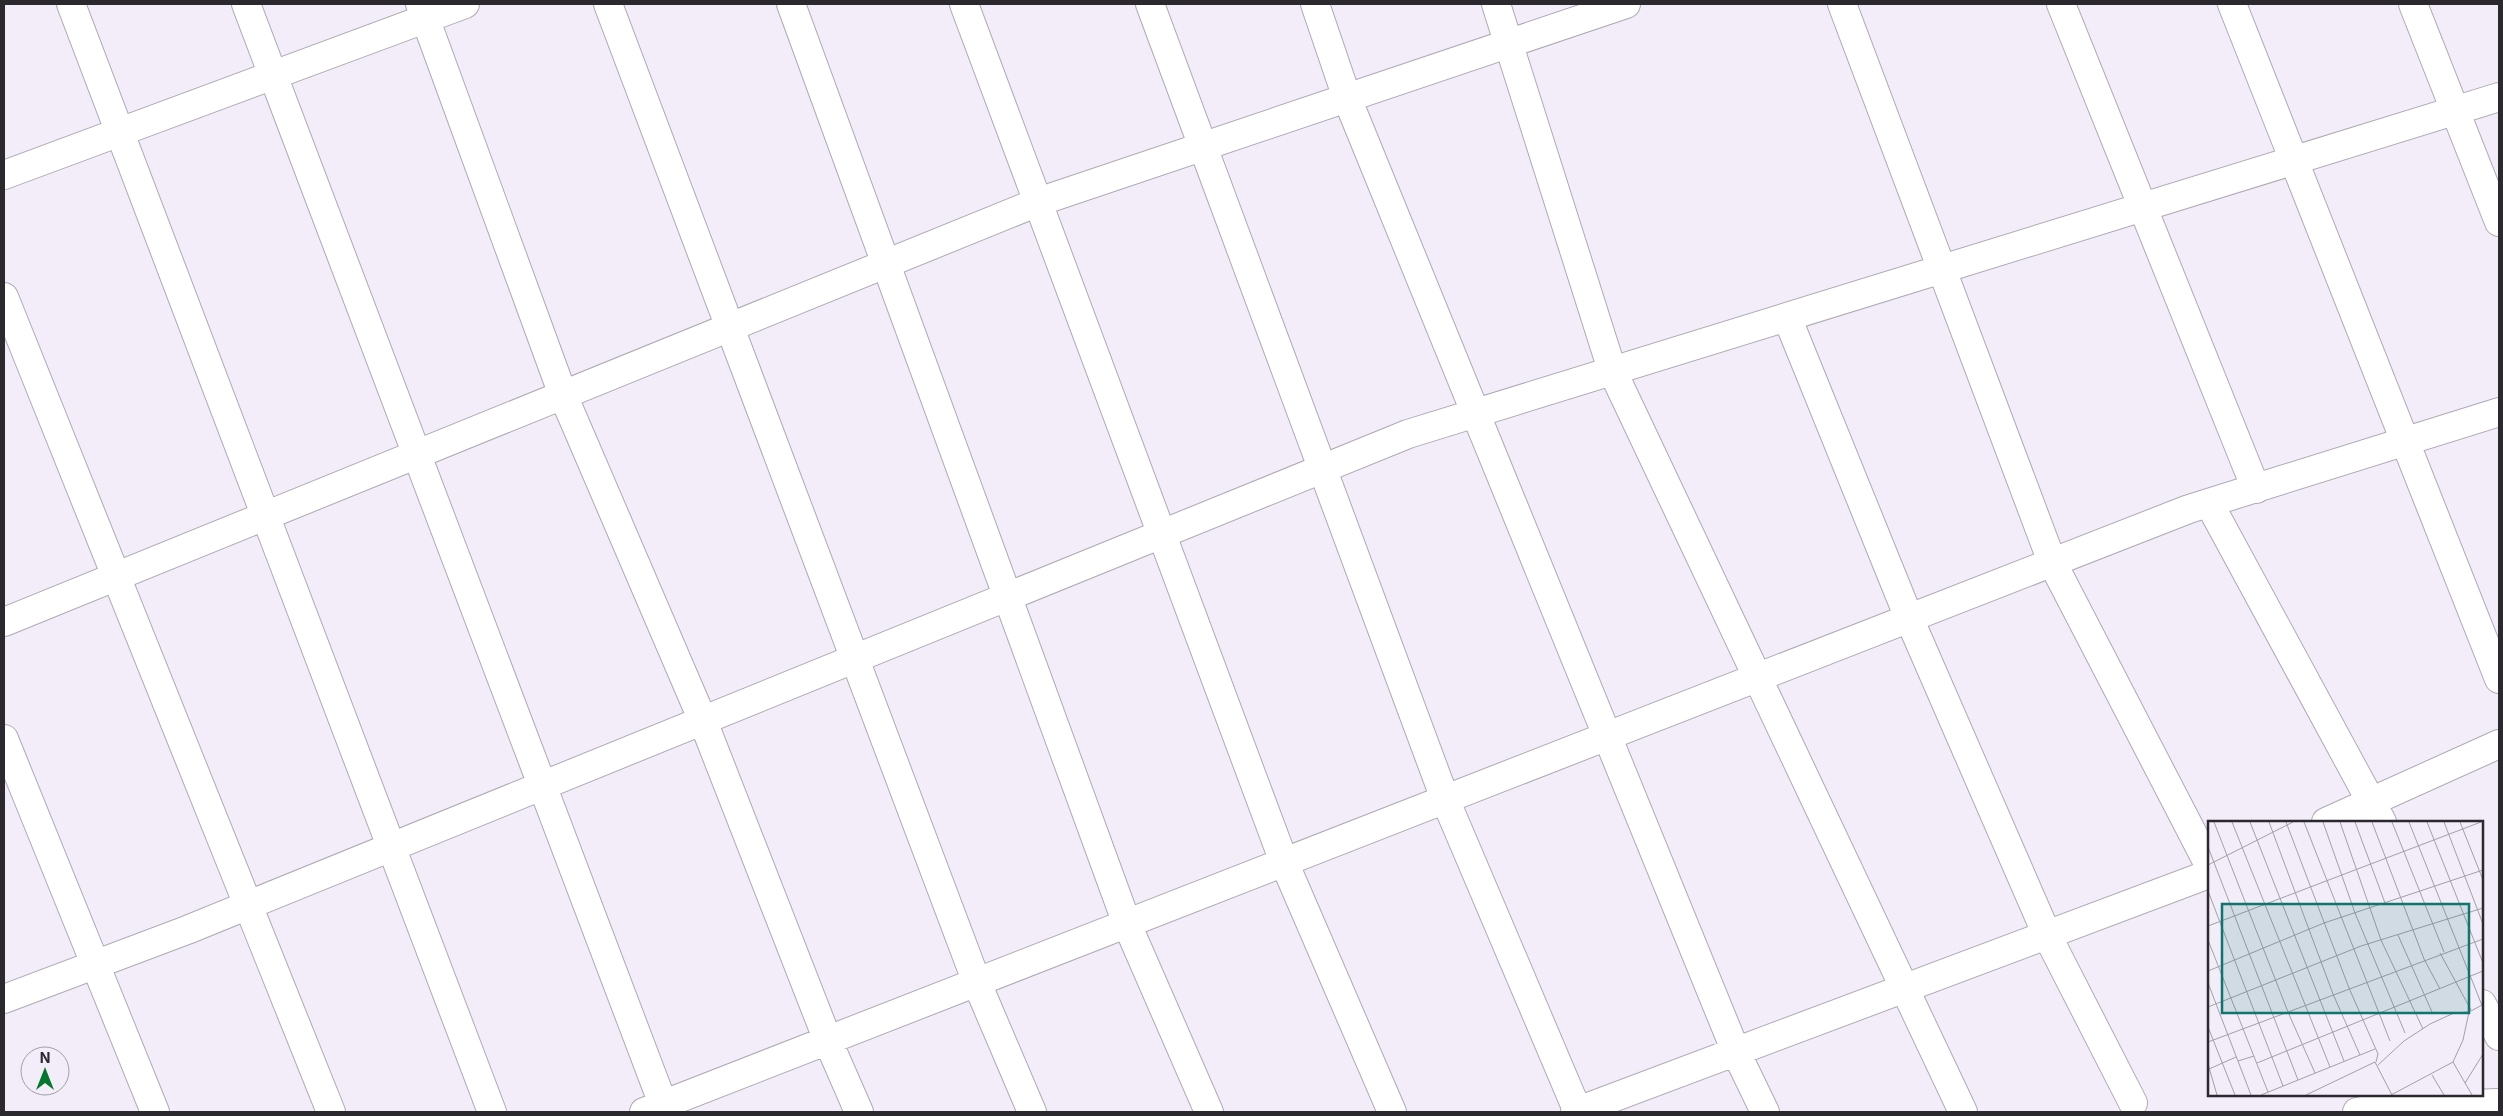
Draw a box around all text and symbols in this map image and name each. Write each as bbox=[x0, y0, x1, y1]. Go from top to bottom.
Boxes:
inset map bbox=[2208, 821, 2483, 1096]
north arrow bbox=[20, 1046, 70, 1096]
text: N bbox=[40, 1049, 50, 1066]

